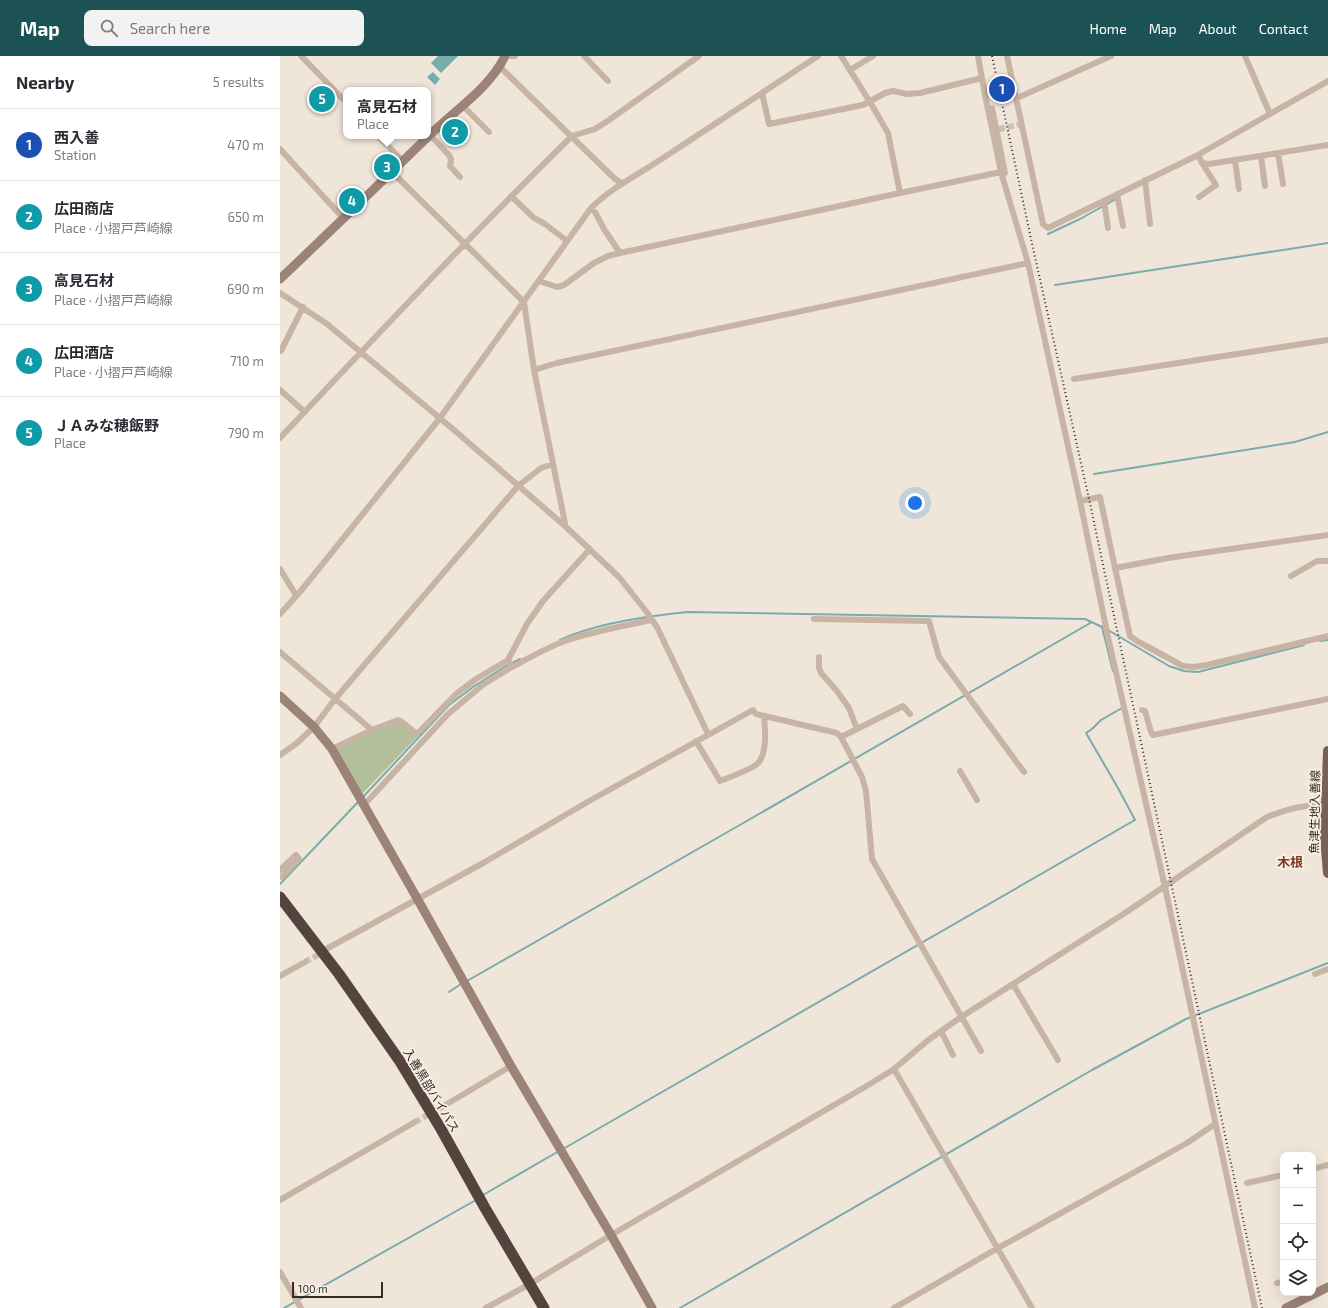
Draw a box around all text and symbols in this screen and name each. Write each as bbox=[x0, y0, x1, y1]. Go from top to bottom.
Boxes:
search box bbox=[84, 10, 364, 46]
text: Map bbox=[20, 17, 60, 40]
icon: search bbox=[98, 17, 120, 39]
text: Search here bbox=[130, 19, 210, 37]
text: Home bbox=[1090, 20, 1127, 37]
text: Map bbox=[1149, 20, 1177, 37]
text: About bbox=[1199, 20, 1237, 37]
text: Contact bbox=[1259, 20, 1308, 37]
text: Nearby bbox=[16, 72, 74, 92]
text: 5 results bbox=[213, 74, 264, 90]
pin: 1 bbox=[989, 74, 1015, 104]
pin: 5 bbox=[309, 84, 335, 114]
popup bbox=[343, 87, 431, 139]
text: 高見石材 bbox=[357, 97, 417, 115]
text: Place bbox=[357, 116, 389, 132]
pin: 2 bbox=[442, 117, 468, 147]
text: 西入善 bbox=[54, 128, 99, 146]
text: 1 bbox=[26, 137, 32, 153]
text: 470 m bbox=[227, 137, 264, 153]
text: Station bbox=[54, 147, 96, 163]
pin: 3 bbox=[374, 152, 400, 182]
pin: 4 bbox=[339, 186, 365, 216]
text: 広田商店 bbox=[54, 199, 114, 217]
text: 2 bbox=[25, 209, 33, 225]
text: 650 m bbox=[227, 209, 264, 225]
text: Place · 小摺戸芦崎線 bbox=[54, 220, 173, 236]
text: 高見石材 bbox=[54, 271, 114, 289]
text: 3 bbox=[25, 281, 33, 297]
text: 690 m bbox=[227, 281, 264, 297]
text: Place · 小摺戸芦崎線 bbox=[54, 292, 173, 308]
text: 広田酒店 bbox=[54, 343, 114, 361]
text: 4 bbox=[25, 353, 33, 369]
text: 710 m bbox=[230, 353, 264, 369]
text: Place · 小摺戸芦崎線 bbox=[54, 364, 173, 380]
text: ＪＡみな穂飯野 bbox=[54, 416, 159, 434]
text: 5 bbox=[25, 425, 33, 441]
text: 790 m bbox=[228, 425, 264, 441]
text: Place bbox=[54, 435, 86, 451]
your location bbox=[905, 493, 925, 513]
street label: 魚津生地入善線 bbox=[1306, 770, 1322, 854]
district label: 木根 bbox=[1277, 854, 1303, 870]
street label: 入善黒部バイパス bbox=[401, 1045, 463, 1135]
map controls bbox=[1280, 1152, 1316, 1296]
button: + bbox=[1280, 1152, 1316, 1188]
button: − bbox=[1280, 1188, 1316, 1224]
button: locate bbox=[1280, 1224, 1316, 1260]
button: layers bbox=[1280, 1260, 1316, 1296]
scale bar bbox=[292, 1280, 383, 1299]
text: 100 m bbox=[298, 1282, 328, 1295]

